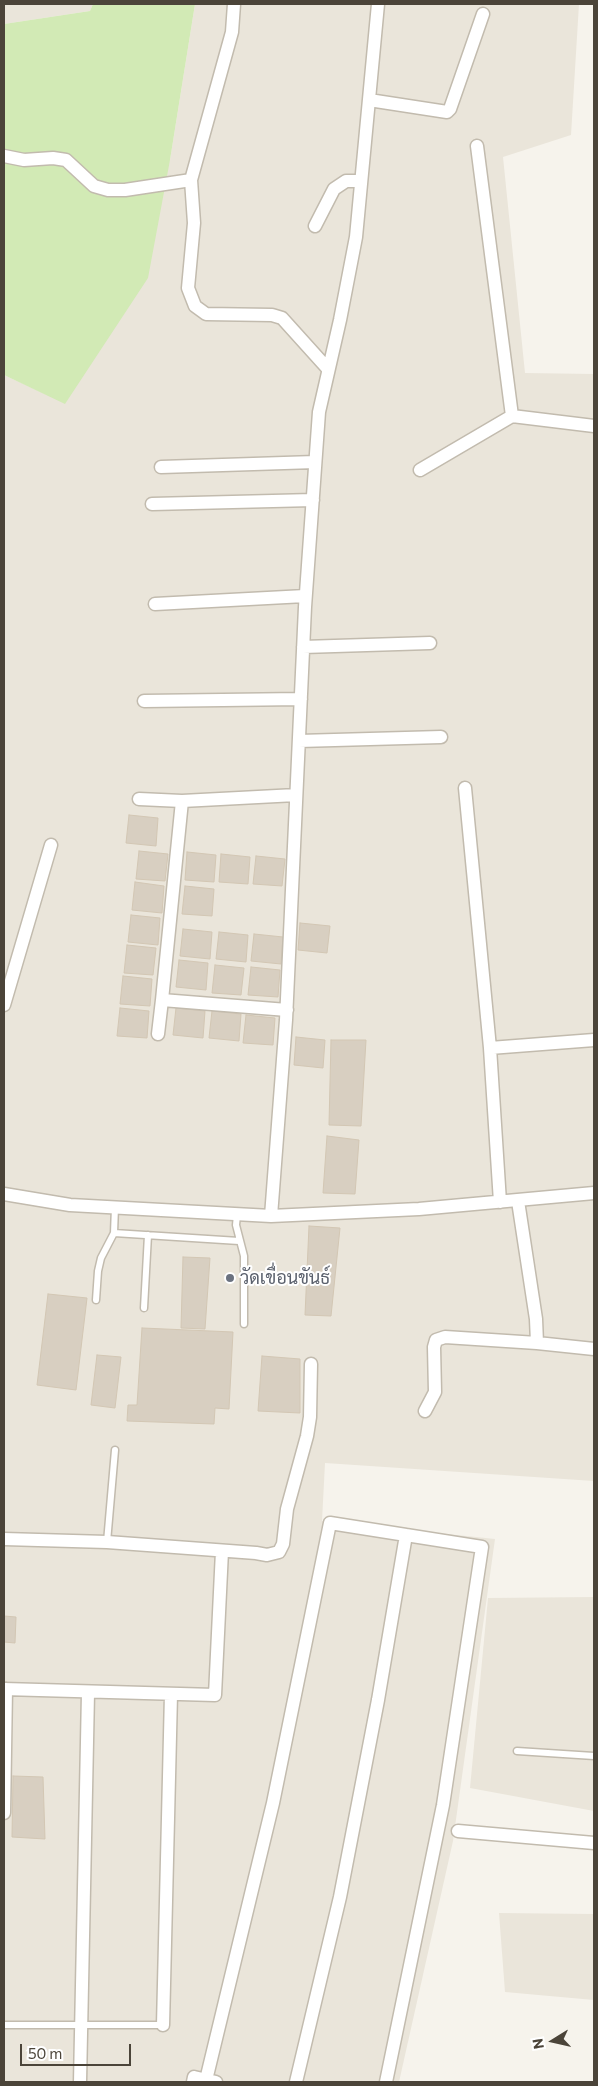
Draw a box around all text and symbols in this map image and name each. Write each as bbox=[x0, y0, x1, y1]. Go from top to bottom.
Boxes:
place label: วัดเขื่อนขันธ์ bbox=[240, 1267, 330, 1289]
marker: วัดเขื่อนขันธ์ bbox=[224, 1272, 236, 1284]
north arrow bbox=[528, 2016, 578, 2066]
scale bar bbox=[22, 2034, 134, 2066]
text: N bbox=[528, 2037, 547, 2050]
text: 50 m bbox=[28, 2044, 62, 2062]

